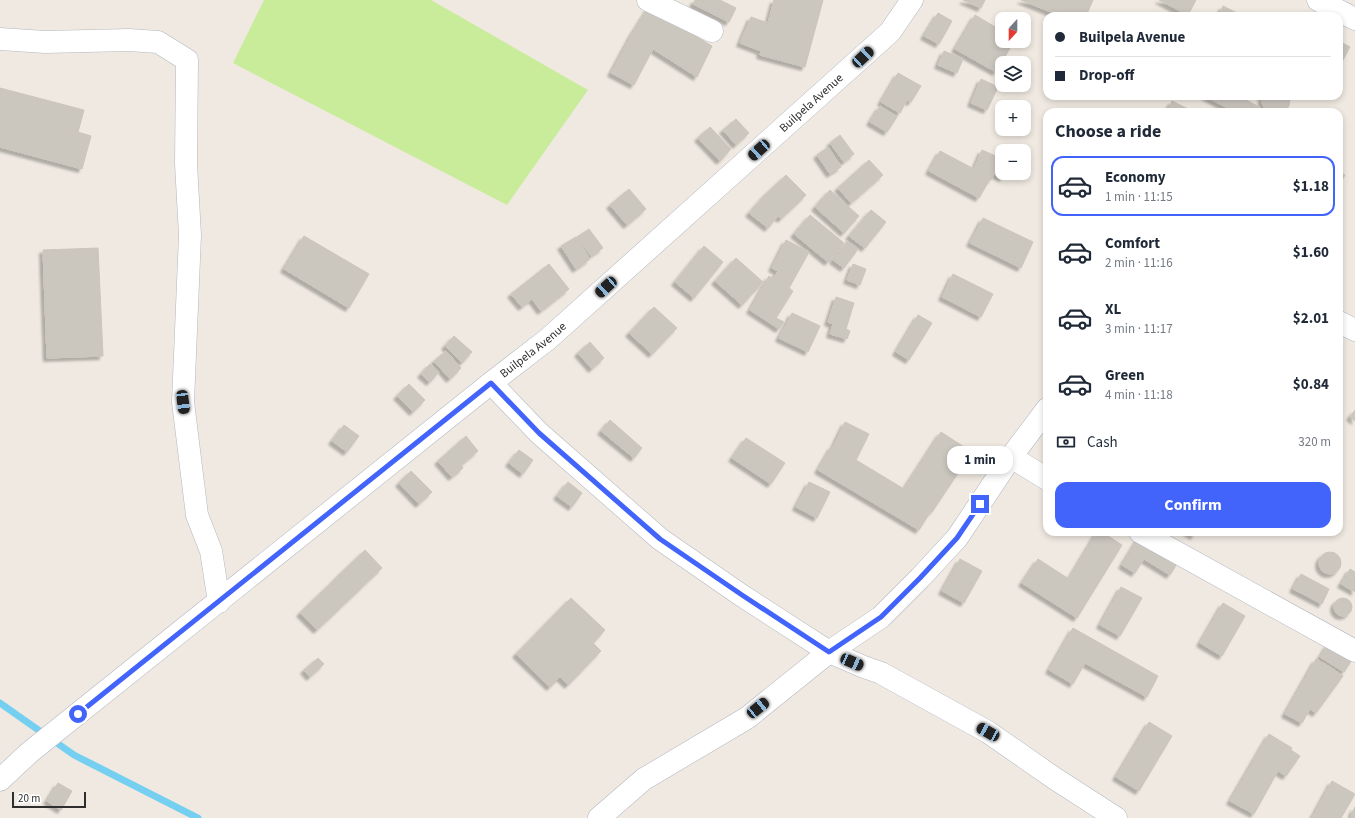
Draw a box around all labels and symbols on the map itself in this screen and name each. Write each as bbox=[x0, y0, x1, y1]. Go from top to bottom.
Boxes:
north arrow bbox=[995, 12, 1031, 48]
car bbox=[850, 44, 876, 70]
street label: Builpela Avenue bbox=[775, 70, 847, 136]
car bbox=[746, 138, 772, 162]
car bbox=[593, 275, 619, 299]
street label: Builpela Avenue bbox=[496, 318, 570, 382]
car bbox=[176, 389, 190, 415]
callout: 1 min bbox=[947, 446, 1013, 474]
route end bbox=[971, 495, 989, 513]
car bbox=[839, 652, 865, 672]
car bbox=[745, 696, 771, 720]
route start bbox=[69, 705, 87, 723]
car bbox=[975, 721, 1001, 743]
scale bar bbox=[12, 790, 86, 809]

